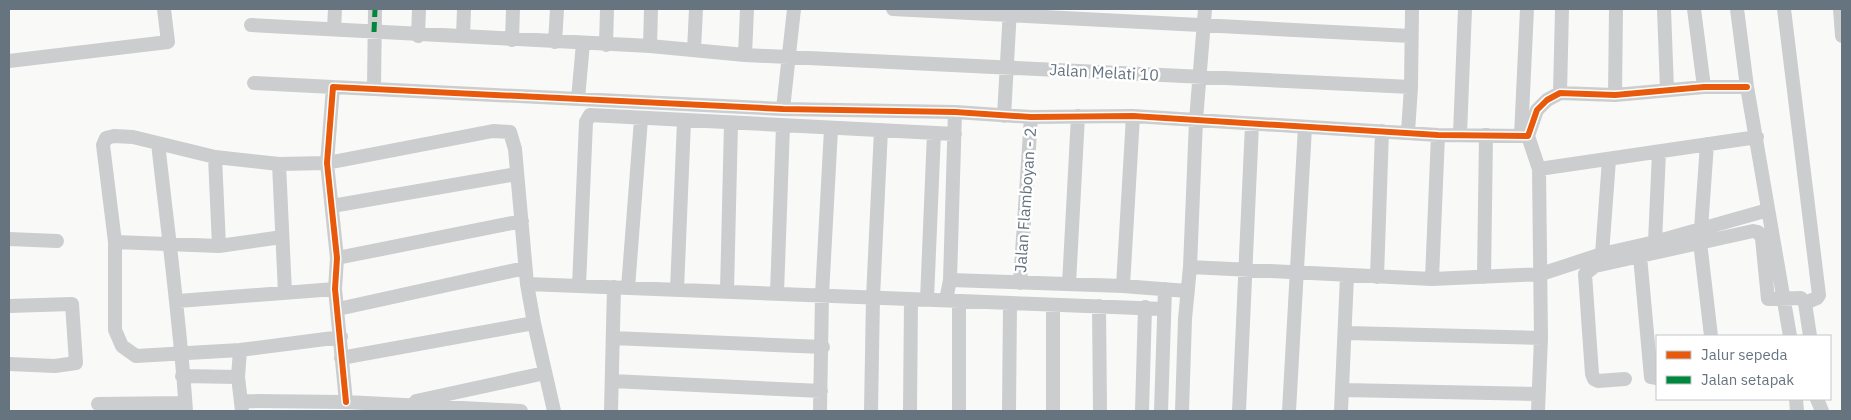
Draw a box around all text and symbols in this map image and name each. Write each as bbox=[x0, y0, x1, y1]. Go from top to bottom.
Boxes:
street label: Jalan Melati 10 bbox=[1049, 59, 1159, 85]
street label: Jalan Flamboyan - 2 bbox=[1010, 127, 1040, 273]
legend bbox=[1656, 335, 1831, 400]
text: Jalur sepeda bbox=[1701, 345, 1788, 364]
text: Jalan setapak bbox=[1701, 370, 1794, 389]

